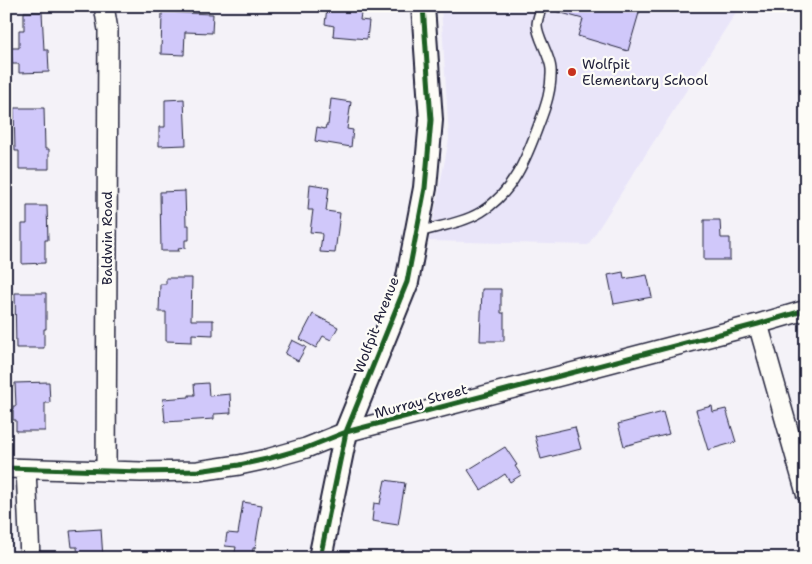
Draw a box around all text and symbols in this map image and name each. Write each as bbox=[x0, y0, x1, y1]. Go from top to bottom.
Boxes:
place label: Wolfpit Elementary School bbox=[582, 55, 709, 89]
marker: Wolfpit Elementary School bbox=[566, 66, 578, 78]
street label: Baldwin Road bbox=[98, 191, 116, 285]
street label: Wolfpit Avenue bbox=[349, 274, 403, 376]
street label: Murray Street bbox=[372, 380, 470, 422]

